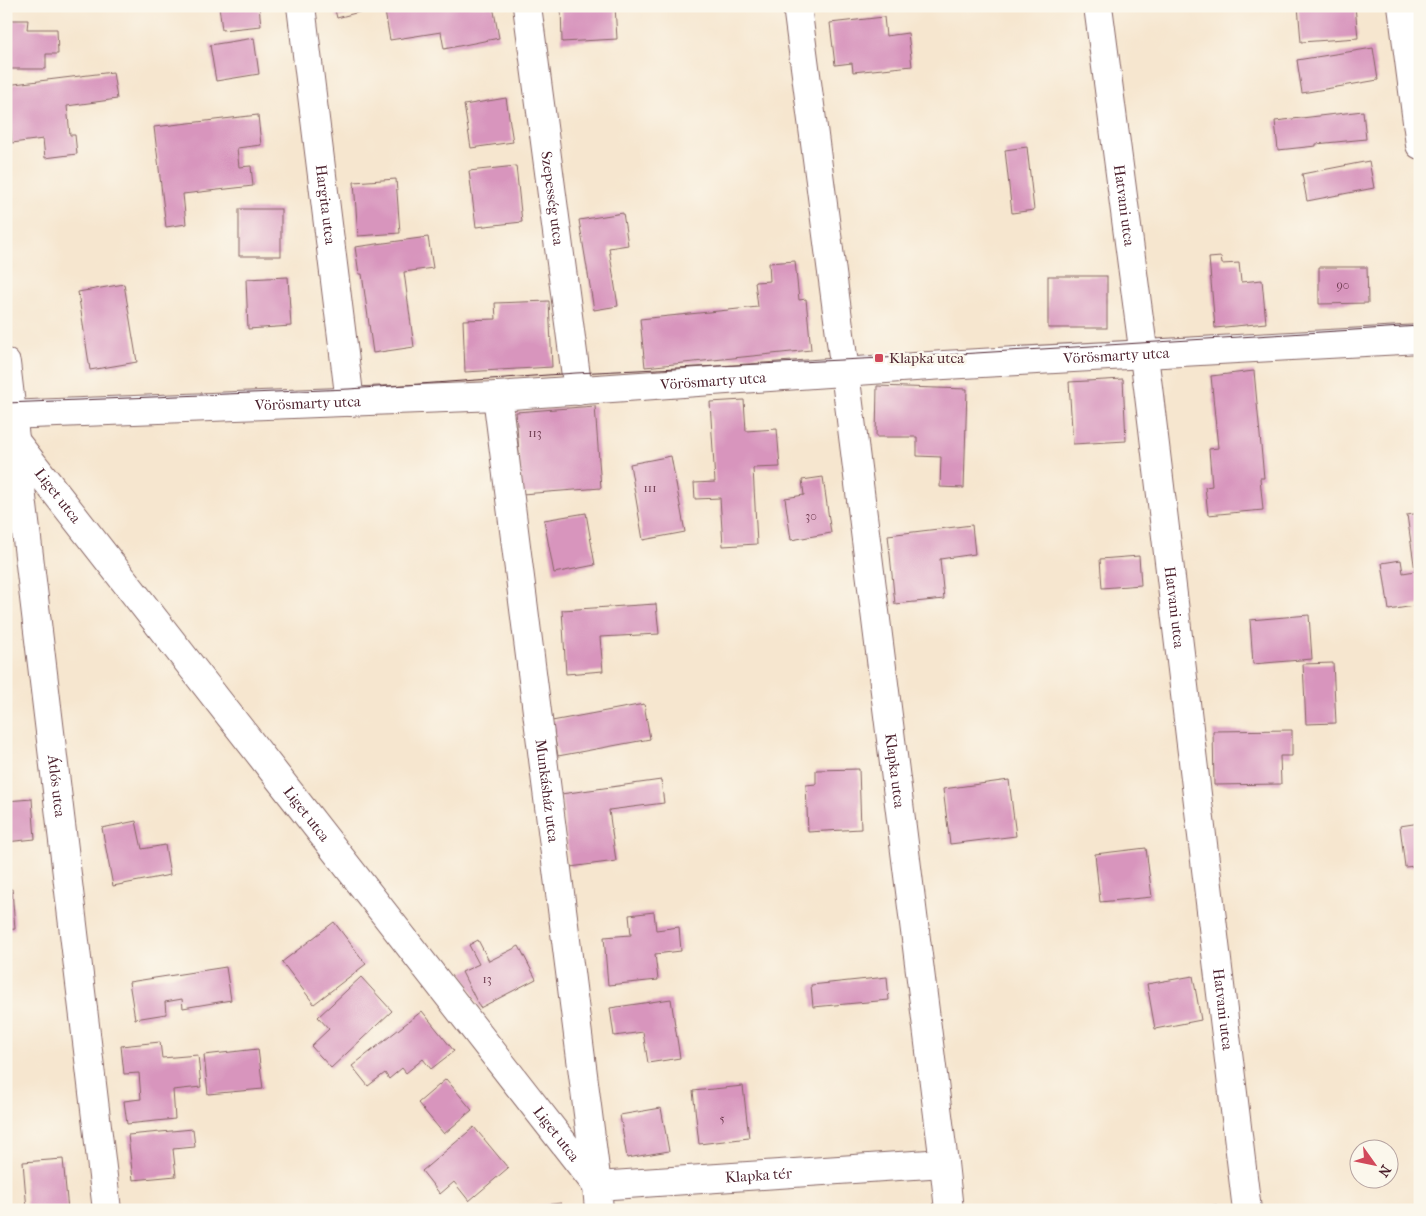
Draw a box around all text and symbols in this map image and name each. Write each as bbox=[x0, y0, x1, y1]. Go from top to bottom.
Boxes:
street label: Szepesség utca bbox=[537, 150, 568, 247]
street label: Hargita utca bbox=[312, 163, 340, 247]
street label: Hatvani utca bbox=[1110, 163, 1139, 248]
house number: 90 bbox=[1337, 278, 1349, 292]
street label: Vörösmarty utca bbox=[1062, 344, 1171, 368]
place label: Klapka utca bbox=[889, 349, 965, 367]
marker: Klapka utca bbox=[873, 352, 885, 364]
street label: Vörösmarty utca bbox=[658, 368, 768, 394]
street label: Vörösmarty utca bbox=[253, 392, 362, 414]
house number: 113 bbox=[528, 426, 542, 440]
street label: Liget utca bbox=[31, 465, 86, 528]
house number: 111 bbox=[644, 481, 656, 495]
house number: 30 bbox=[805, 509, 817, 523]
street label: Hatvani utca bbox=[1161, 565, 1188, 650]
street label: Klapka utca bbox=[881, 732, 909, 810]
street label: Munkásház utca bbox=[532, 738, 563, 844]
street label: Átlós utca bbox=[44, 753, 69, 819]
street label: Liget utca bbox=[279, 783, 334, 846]
street label: Hatvani utca bbox=[1209, 967, 1237, 1052]
house number: 13 bbox=[482, 972, 492, 986]
street label: Liget utca bbox=[529, 1103, 584, 1166]
house number: 5 bbox=[719, 1112, 725, 1126]
north arrow bbox=[1348, 1138, 1398, 1188]
text: N bbox=[1374, 1162, 1395, 1180]
street label: Klapka tér bbox=[725, 1164, 793, 1186]

